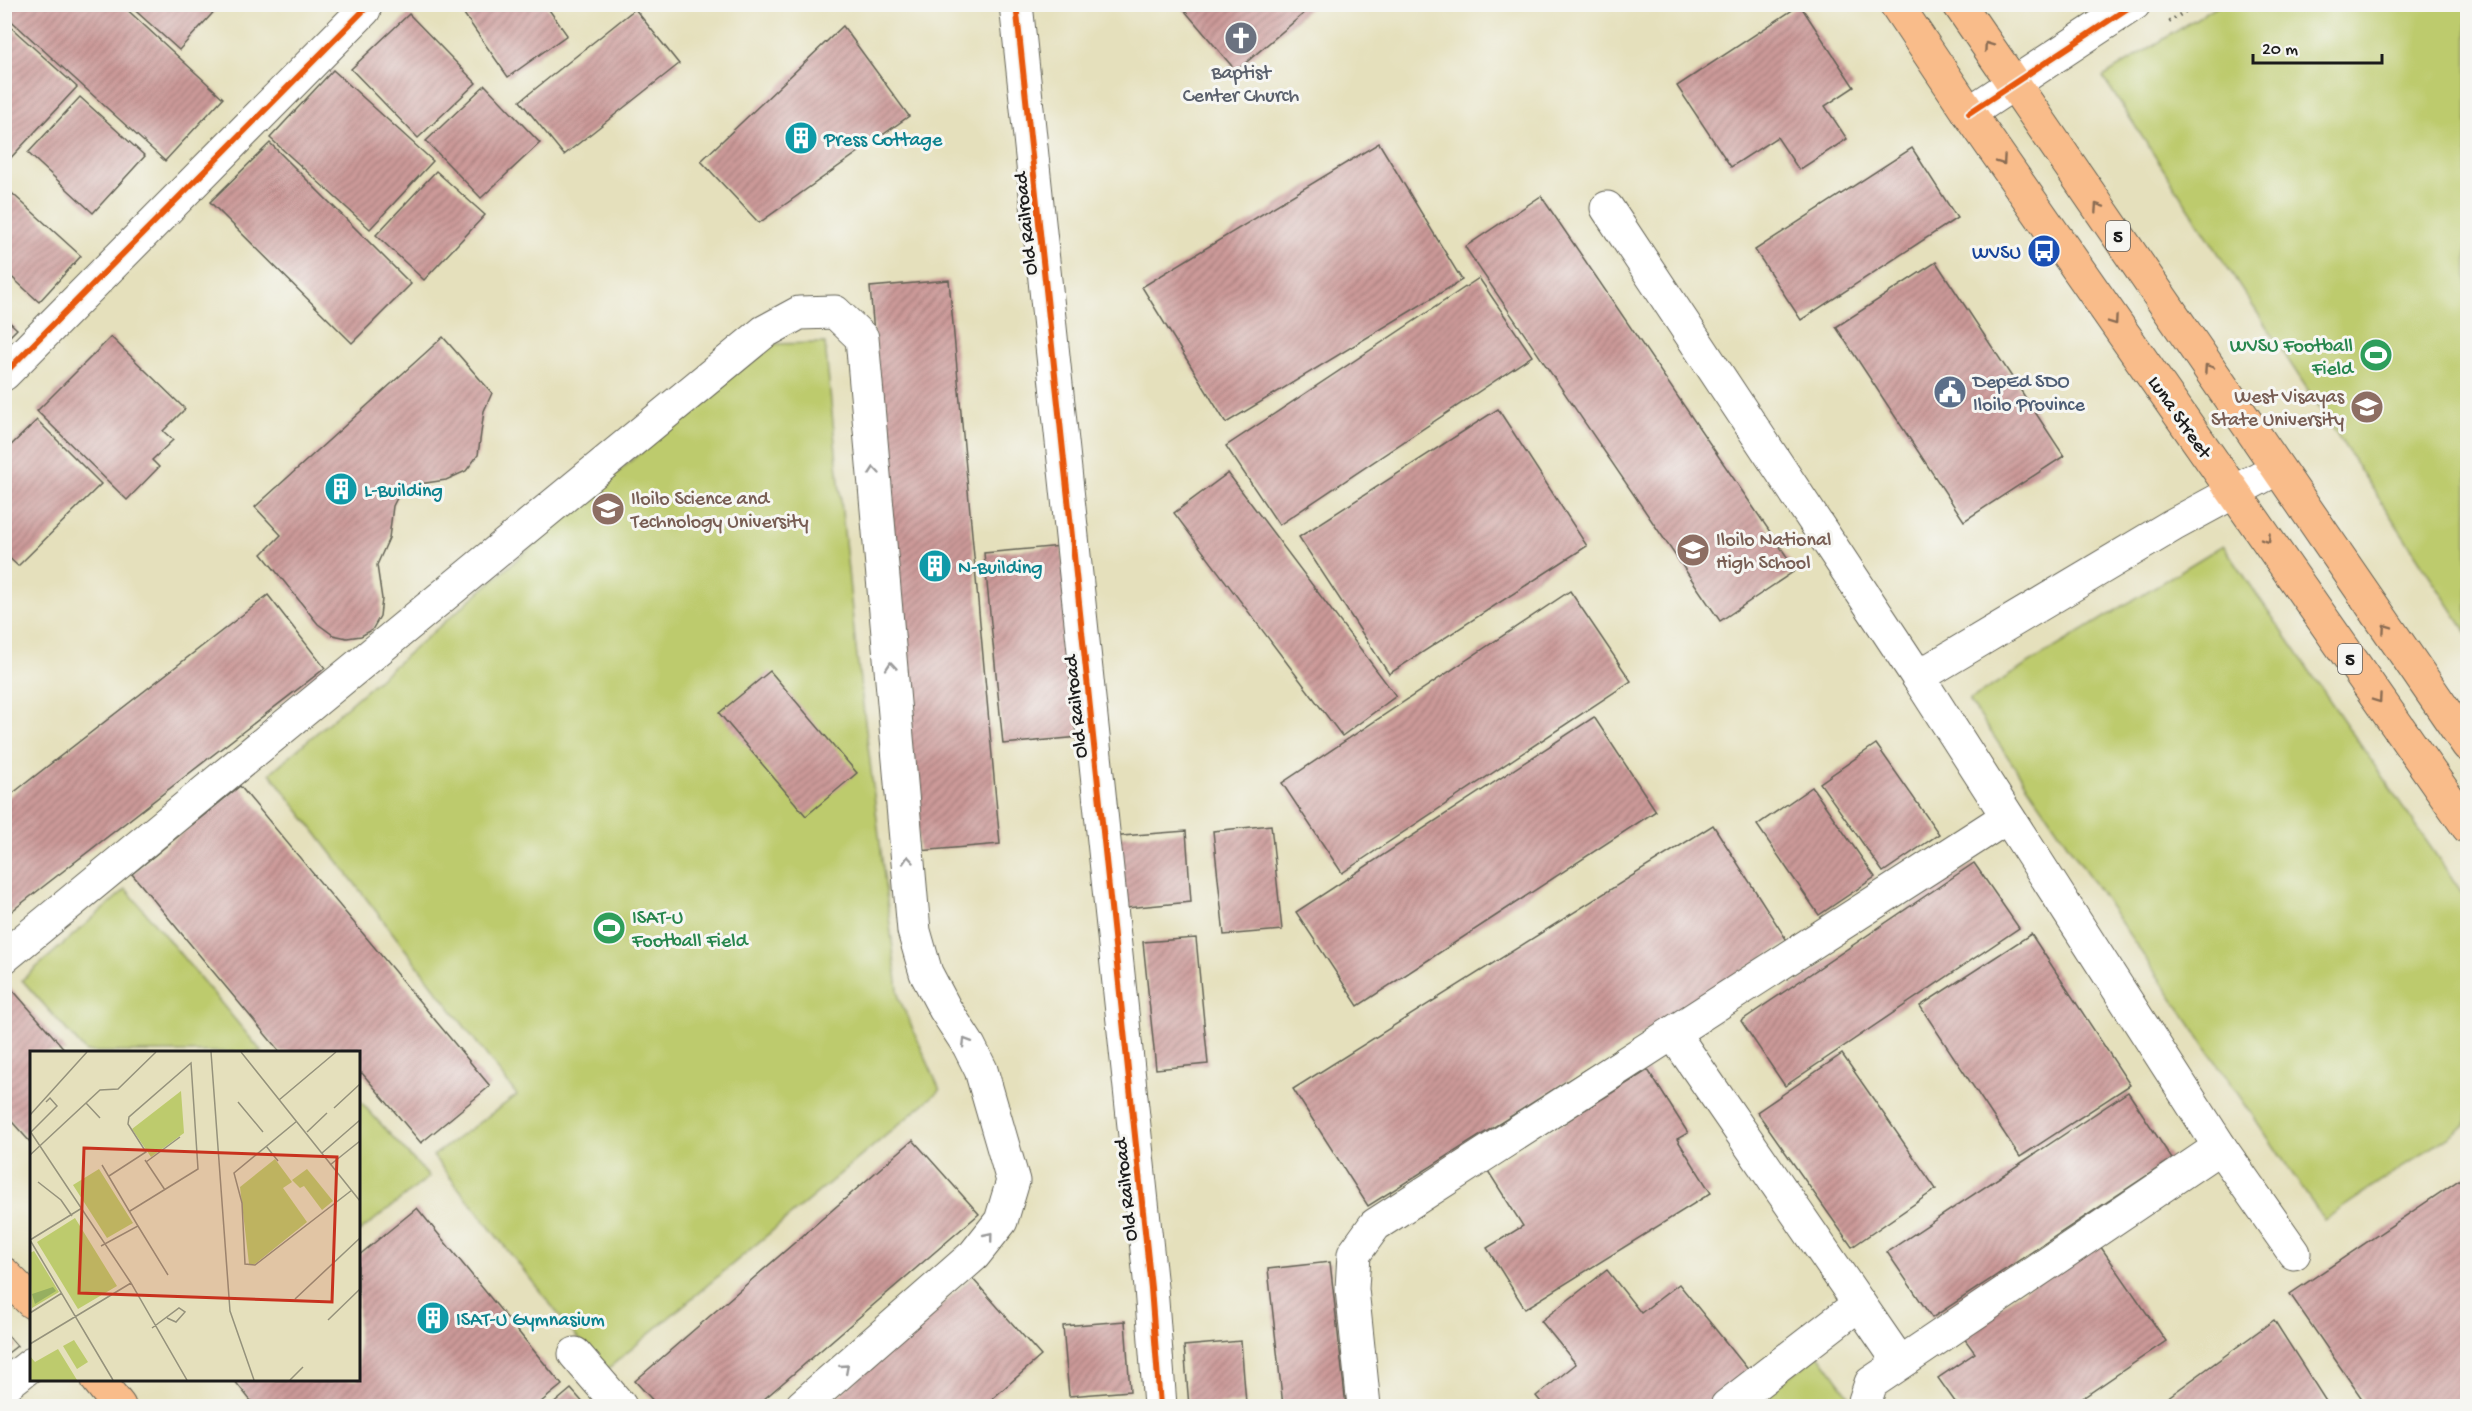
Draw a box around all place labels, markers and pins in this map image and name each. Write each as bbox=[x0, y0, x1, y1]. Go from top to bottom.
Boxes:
church icon: Baptist Center Church bbox=[1223, 20, 1259, 56]
place label: Baptist Center Church bbox=[1183, 63, 1300, 109]
building icon: Press Cottage bbox=[783, 120, 819, 156]
place label: Press Cottage bbox=[823, 130, 943, 153]
bus stop icon: WVSU bbox=[2026, 233, 2062, 269]
place label: WVSU bbox=[1972, 243, 2021, 266]
place label: WVSU Football Field bbox=[2230, 336, 2355, 382]
sports icon: WVSU Football Field bbox=[2358, 337, 2394, 373]
place label: DepEd SDO Iloilo Province bbox=[1971, 372, 2085, 418]
public building icon: DepEd SDO Iloilo Province bbox=[1932, 374, 1968, 410]
place label: West Visayas State University bbox=[2211, 387, 2345, 433]
school or university icon: West Visayas State University bbox=[2349, 389, 2385, 425]
building icon: L-Building bbox=[323, 471, 359, 507]
place label: L-Building bbox=[364, 481, 443, 504]
place label: Iloilo Science and Technology University bbox=[630, 489, 809, 535]
school or university icon: Iloilo Science and Technology University bbox=[590, 491, 626, 527]
place label: Iloilo National High School bbox=[1716, 530, 1832, 576]
school or university icon: Iloilo National High School bbox=[1675, 532, 1711, 568]
building icon: N-Building bbox=[917, 548, 953, 584]
place label: N-Building bbox=[958, 558, 1043, 581]
place label: ISAT-U Football Field bbox=[631, 908, 750, 954]
sports icon: ISAT-U Football Field bbox=[591, 910, 627, 946]
building icon: ISAT-U Gymnasium bbox=[415, 1300, 451, 1336]
place label: ISAT-U Gymnasium bbox=[456, 1310, 605, 1333]

